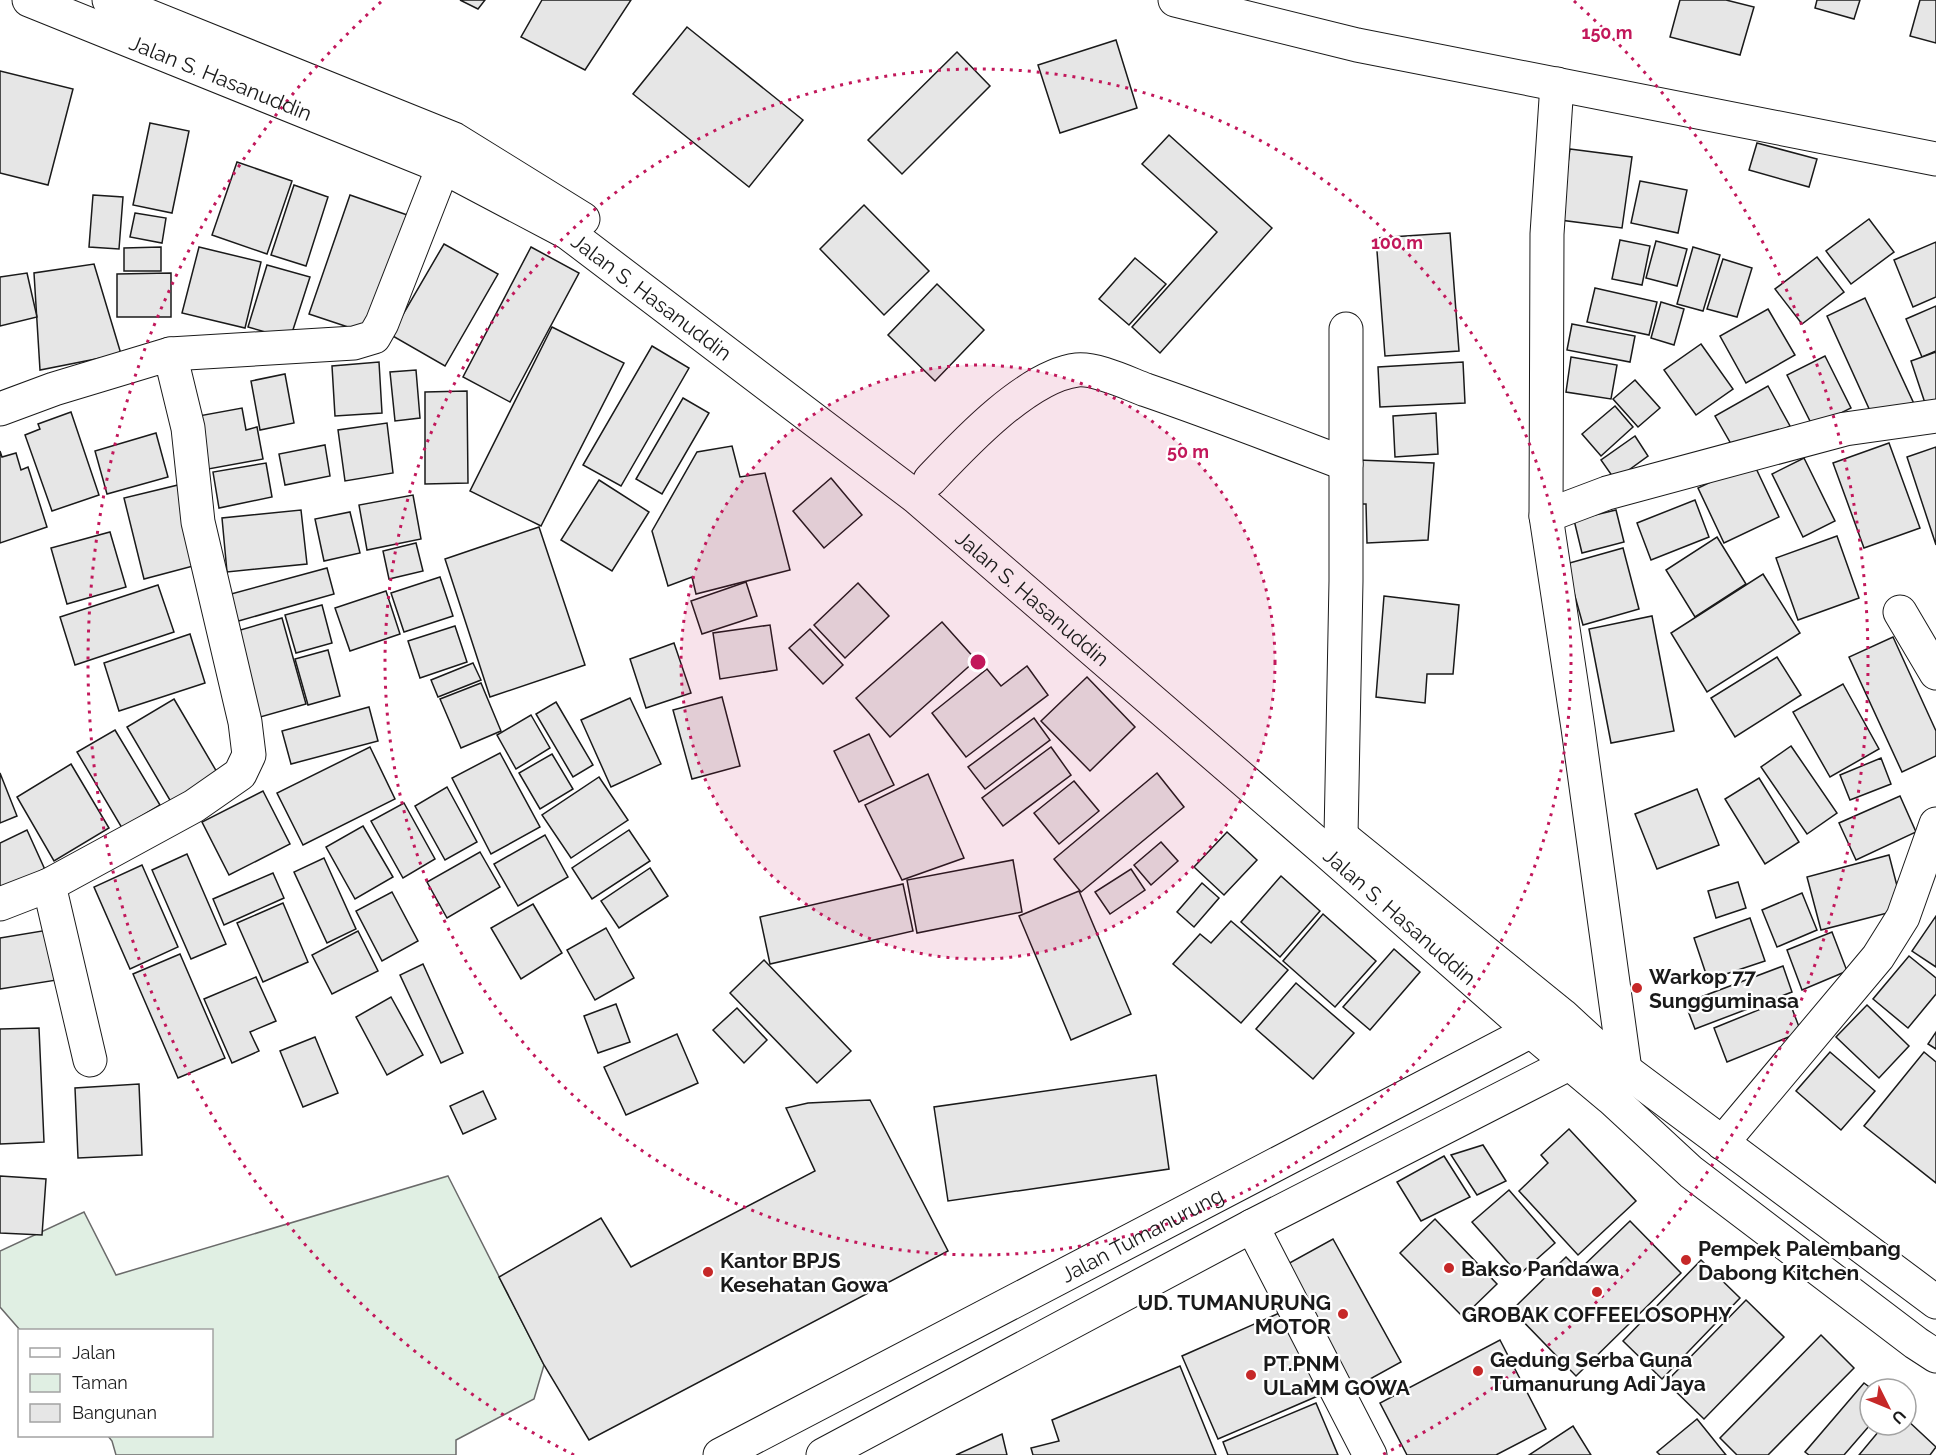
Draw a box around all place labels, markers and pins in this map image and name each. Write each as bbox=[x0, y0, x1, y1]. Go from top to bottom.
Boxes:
centre of rings bbox=[968, 652, 988, 672]
place label: Warkop 77 Sungguminasa bbox=[1649, 964, 1799, 1013]
marker: Warkop 77 Sungguminasa bbox=[1630, 981, 1644, 995]
place label: Pempek Palembang Dabong Kitchen bbox=[1698, 1236, 1901, 1285]
place label: Kantor BPJS Kesehatan Gowa bbox=[720, 1248, 888, 1297]
marker: Pempek Palembang Dabong Kitchen bbox=[1679, 1253, 1693, 1267]
place label: Bakso Pandawa bbox=[1461, 1256, 1619, 1281]
marker: Bakso Pandawa bbox=[1442, 1261, 1456, 1275]
marker: Kantor BPJS Kesehatan Gowa bbox=[701, 1265, 715, 1279]
marker: GROBAK COFFEELOSOPHY bbox=[1590, 1285, 1604, 1299]
place label: UD. TUMANURUNG MOTOR bbox=[1137, 1290, 1331, 1339]
place label: GROBAK COFFEELOSOPHY bbox=[1462, 1302, 1732, 1327]
marker: UD. TUMANURUNG MOTOR bbox=[1336, 1307, 1350, 1321]
place label: Gedung Serba Guna Tumanurung Adi Jaya bbox=[1490, 1347, 1706, 1396]
place label: PT.PNM ULaMM GOWA bbox=[1263, 1351, 1411, 1400]
marker: Gedung Serba Guna Tumanurung Adi Jaya bbox=[1471, 1364, 1485, 1378]
marker: PT.PNM ULaMM GOWA bbox=[1244, 1368, 1258, 1382]

